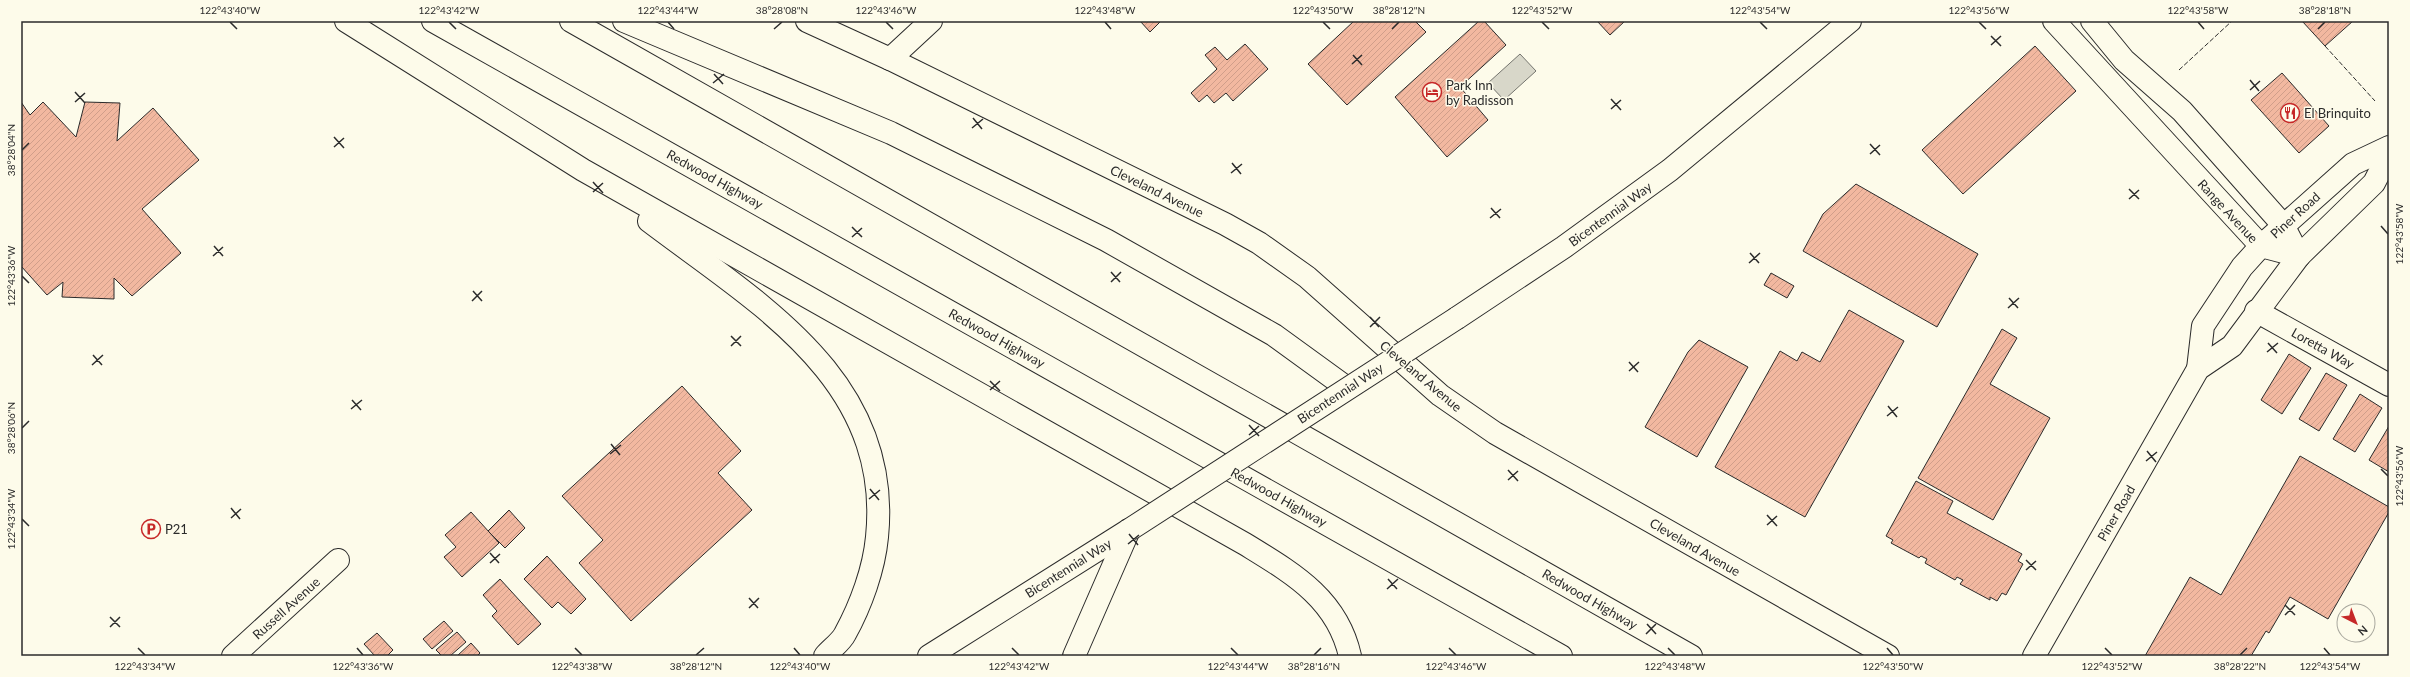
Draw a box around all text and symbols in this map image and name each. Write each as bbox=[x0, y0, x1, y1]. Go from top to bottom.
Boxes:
text: 122°43'40"W bbox=[200, 4, 261, 16]
text: 122°43'42"W bbox=[419, 4, 480, 16]
text: 122°43'44"W bbox=[638, 4, 699, 16]
text: 38°28'08"N bbox=[756, 4, 808, 16]
text: 122°43'46"W bbox=[856, 4, 917, 16]
text: 122°43'48"W bbox=[1075, 4, 1136, 16]
text: 122°43'50"W bbox=[1293, 4, 1354, 16]
text: 38°28'12"N bbox=[1373, 4, 1425, 16]
text: 122°43'52"W bbox=[1512, 4, 1573, 16]
text: 122°43'54"W bbox=[1730, 4, 1791, 16]
text: 122°43'56"W bbox=[1949, 4, 2010, 16]
text: 122°43'58"W bbox=[2168, 4, 2229, 16]
text: 38°28'18"N bbox=[2299, 4, 2351, 16]
place label: Park Inn by Radisson bbox=[1446, 77, 1514, 108]
hotel icon: Park Inn by Radisson bbox=[1421, 81, 1443, 103]
restaurant icon: El Brinquito bbox=[2279, 102, 2301, 124]
place label: El Brinquito bbox=[2304, 105, 2371, 121]
text: 38°28'04"N bbox=[5, 124, 17, 176]
street label: Redwood Highway bbox=[664, 146, 766, 212]
street label: Cleveland Avenue bbox=[1108, 161, 1206, 221]
street label: Range Avenue bbox=[2194, 176, 2262, 246]
street label: Bicentennial Way bbox=[1565, 178, 1655, 250]
street label: Piner Road bbox=[2267, 188, 2323, 242]
text: 122°43'58"W bbox=[2393, 203, 2405, 264]
text: 122°43'36"W bbox=[5, 245, 17, 306]
street label: Redwood Highway bbox=[946, 305, 1048, 371]
street label: Loretta Way bbox=[2289, 324, 2357, 372]
street label: Cleveland Avenue bbox=[1377, 337, 1465, 415]
street label: Bicentennial Way bbox=[1294, 359, 1386, 427]
text: 38°28'06"N bbox=[5, 402, 17, 454]
text: 122°43'56"W bbox=[2393, 445, 2405, 506]
street label: Redwood Highway bbox=[1228, 464, 1330, 530]
street label: Piner Road bbox=[2094, 482, 2138, 544]
text: 122°43'34"W bbox=[5, 488, 17, 549]
street label: Cleveland Avenue bbox=[1647, 515, 1743, 579]
parking icon: P21 bbox=[140, 518, 162, 540]
place label: P21 bbox=[165, 521, 188, 537]
street label: Bicentennial Way bbox=[1022, 535, 1114, 601]
street label: Redwood Highway bbox=[1539, 565, 1641, 633]
street label: Russell Avenue bbox=[249, 573, 323, 642]
north arrow bbox=[2336, 603, 2376, 643]
text: N bbox=[2356, 623, 2371, 638]
text: 122°43'34"W bbox=[115, 660, 176, 672]
text: 122°43'36"W bbox=[333, 660, 394, 672]
text: 122°43'38"W bbox=[552, 660, 613, 672]
text: 38°28'12"N bbox=[670, 660, 722, 672]
text: 122°43'40"W bbox=[770, 660, 831, 672]
text: 122°43'42"W bbox=[989, 660, 1050, 672]
text: 122°43'44"W bbox=[1208, 660, 1269, 672]
text: 38°28'16"N bbox=[1288, 660, 1340, 672]
text: 122°43'46"W bbox=[1426, 660, 1487, 672]
text: 122°43'48"W bbox=[1645, 660, 1706, 672]
text: 122°43'50"W bbox=[1863, 660, 1924, 672]
text: 122°43'52"W bbox=[2082, 660, 2143, 672]
text: 38°28'22"N bbox=[2214, 660, 2266, 672]
text: 122°43'54"W bbox=[2300, 660, 2361, 672]

